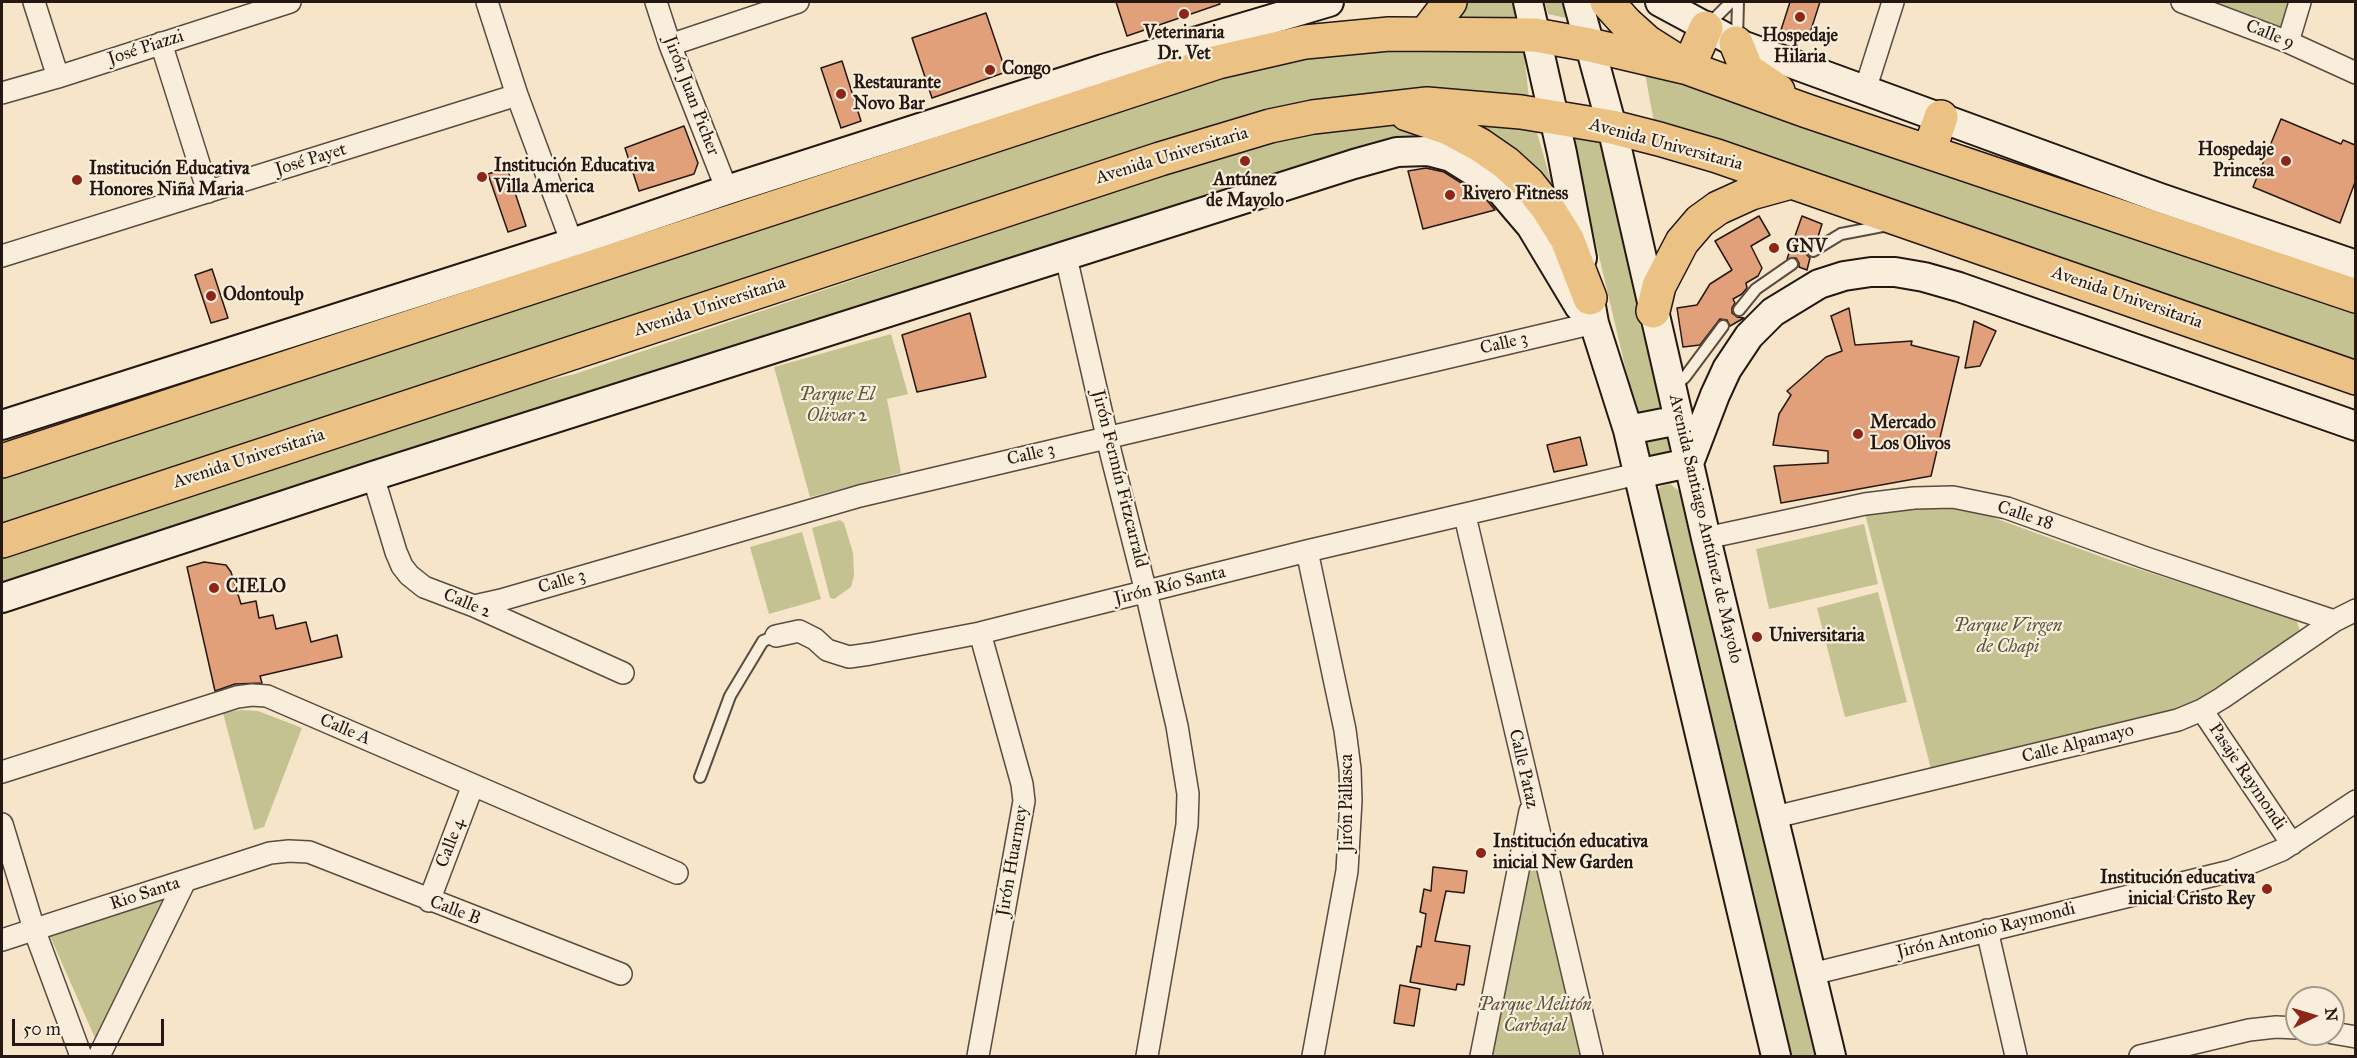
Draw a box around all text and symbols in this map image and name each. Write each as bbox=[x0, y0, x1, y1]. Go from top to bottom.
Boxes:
marker: Veterinaria Dr. Vet bbox=[1177, 7, 1191, 21]
marker: Hospedaje Hilaria bbox=[1793, 10, 1807, 24]
street label: Calle 9 bbox=[2243, 16, 2297, 54]
place label: Veterinaria Dr. Vet bbox=[1144, 23, 1224, 66]
street label: José Piazzi bbox=[105, 26, 187, 70]
place label: Hospedaje Hilaria bbox=[1762, 26, 1838, 68]
street label: Jirón Juan Picher bbox=[658, 33, 724, 159]
place label: Congo bbox=[1002, 59, 1051, 81]
marker: Congo bbox=[983, 63, 997, 77]
place label: Restaurante Novo Bar bbox=[853, 73, 941, 116]
marker: Restaurante Novo Bar bbox=[834, 87, 848, 101]
street label: Avenida Universitaria bbox=[1587, 114, 1745, 176]
street label: Avenida Universitaria bbox=[1093, 123, 1251, 189]
street label: José Payet bbox=[273, 139, 349, 181]
place label: Hospedaje Princesa bbox=[2198, 140, 2274, 182]
marker: Antúnez de Mayolo bbox=[1238, 154, 1252, 168]
marker: Hospedaje Princesa bbox=[2279, 154, 2293, 168]
place label: Institución Educativa Villa America bbox=[494, 156, 655, 198]
place label: Institución Educativa Honores Niña Maria bbox=[89, 159, 250, 201]
marker: Institución Educativa Villa America bbox=[475, 170, 489, 184]
place label: Antúnez de Mayolo bbox=[1206, 170, 1284, 213]
marker: Institución Educativa Honores Niña Maria bbox=[70, 173, 84, 187]
place label: Rivero Fitness bbox=[1462, 184, 1568, 206]
marker: Rivero Fitness bbox=[1443, 188, 1457, 202]
place label: GNV bbox=[1786, 237, 1827, 259]
marker: GNV bbox=[1767, 241, 1781, 255]
street label: Avenida Universitaria bbox=[2049, 262, 2205, 334]
street label: Avenida Universitaria bbox=[631, 272, 789, 342]
place label: Odontoulp bbox=[223, 285, 304, 307]
marker: Odontoulp bbox=[204, 289, 218, 303]
street label: Calle 3 bbox=[1478, 328, 1530, 360]
park label: Parque El Olivar 2 bbox=[799, 385, 875, 428]
street label: Jirón Fermín Fitzcarrald bbox=[1086, 388, 1152, 570]
street label: Avenida Santiago Antúnez de Mayolo bbox=[1664, 392, 1746, 666]
place label: Mercado Los Olivos bbox=[1870, 413, 1951, 456]
street label: Avenida Universitaria bbox=[170, 424, 328, 494]
marker: Mercado Los Olivos bbox=[1851, 427, 1865, 441]
street label: Calle 3 bbox=[1005, 439, 1057, 471]
street label: Calle 18 bbox=[1994, 497, 2056, 535]
street label: Jirón Río Santa bbox=[1112, 562, 1228, 610]
street label: Calle 3 bbox=[536, 565, 588, 599]
place label: CIELO bbox=[226, 577, 286, 599]
marker: CIELO bbox=[207, 581, 221, 595]
street label: Calle 2 bbox=[440, 584, 494, 624]
park label: Parque Virgen de Chapi bbox=[1954, 616, 2062, 658]
place label: Universitaria bbox=[1769, 626, 1865, 648]
marker: Universitaria bbox=[1750, 630, 1764, 644]
street label: Calle A bbox=[316, 710, 374, 750]
street label: Calle Alpamayo bbox=[2020, 720, 2136, 768]
street label: Pasaje Raymondi bbox=[2203, 720, 2291, 834]
street label: Calle Pataz bbox=[1503, 727, 1543, 811]
street label: Jirón Pallasca bbox=[1337, 754, 1359, 852]
street label: Jirón Huarmey bbox=[993, 804, 1033, 918]
street label: Calle 4 bbox=[432, 815, 470, 871]
place label: Institución educativa inicial New Garden bbox=[1493, 832, 1648, 874]
marker: Institución educativa inicial New Garden bbox=[1474, 846, 1488, 860]
place label: Institución educativa inicial Cristo Rey bbox=[2100, 868, 2255, 910]
street label: Rio Santa bbox=[107, 873, 183, 915]
marker: Institución educativa inicial Cristo Rey bbox=[2260, 882, 2274, 896]
street label: Calle B bbox=[426, 891, 484, 931]
street label: Jirón Antonio Raymondi bbox=[1895, 898, 2077, 964]
north arrow bbox=[2285, 986, 2345, 1046]
park label: Parque Melitón Carbajal bbox=[1478, 995, 1592, 1038]
scale bar bbox=[15, 1007, 166, 1045]
text: N bbox=[2321, 1007, 2341, 1022]
text: 50 m bbox=[23, 1018, 61, 1040]

